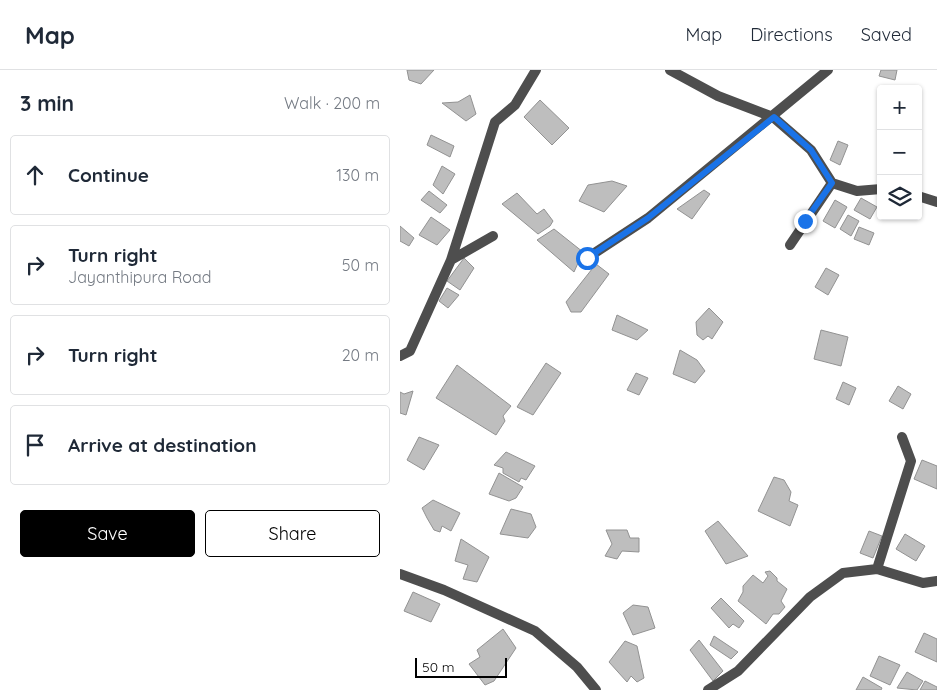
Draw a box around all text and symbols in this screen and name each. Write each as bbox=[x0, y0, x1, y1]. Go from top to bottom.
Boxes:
text: Map bbox=[25, 20, 75, 50]
text: Map bbox=[685, 23, 722, 46]
text: Directions bbox=[750, 23, 833, 46]
text: Saved bbox=[861, 23, 912, 46]
map controls bbox=[877, 85, 922, 220]
button: + bbox=[877, 85, 922, 130]
text: 3 min bbox=[20, 90, 74, 116]
text: Walk · 200 m bbox=[284, 93, 380, 113]
button: − bbox=[877, 130, 922, 175]
icon: ahead bbox=[21, 161, 49, 189]
text: Continue bbox=[68, 163, 149, 187]
text: 130 m bbox=[336, 165, 379, 185]
button: layers bbox=[877, 175, 922, 220]
route end bbox=[794, 210, 817, 233]
text: Turn right bbox=[68, 243, 157, 267]
route start bbox=[576, 247, 599, 270]
icon: right bbox=[21, 251, 49, 279]
text: 50 m bbox=[342, 255, 379, 275]
text: Jayanthipura Road bbox=[68, 267, 211, 287]
icon: right bbox=[21, 341, 49, 369]
text: Turn right bbox=[68, 343, 157, 367]
text: 20 m bbox=[342, 345, 379, 365]
icon: arrive bbox=[21, 431, 49, 459]
text: Arrive at destination bbox=[68, 433, 257, 457]
button: Save bbox=[20, 510, 195, 557]
button: Share bbox=[205, 510, 380, 557]
scale bar bbox=[415, 655, 508, 678]
text: 50 m bbox=[422, 658, 455, 676]

